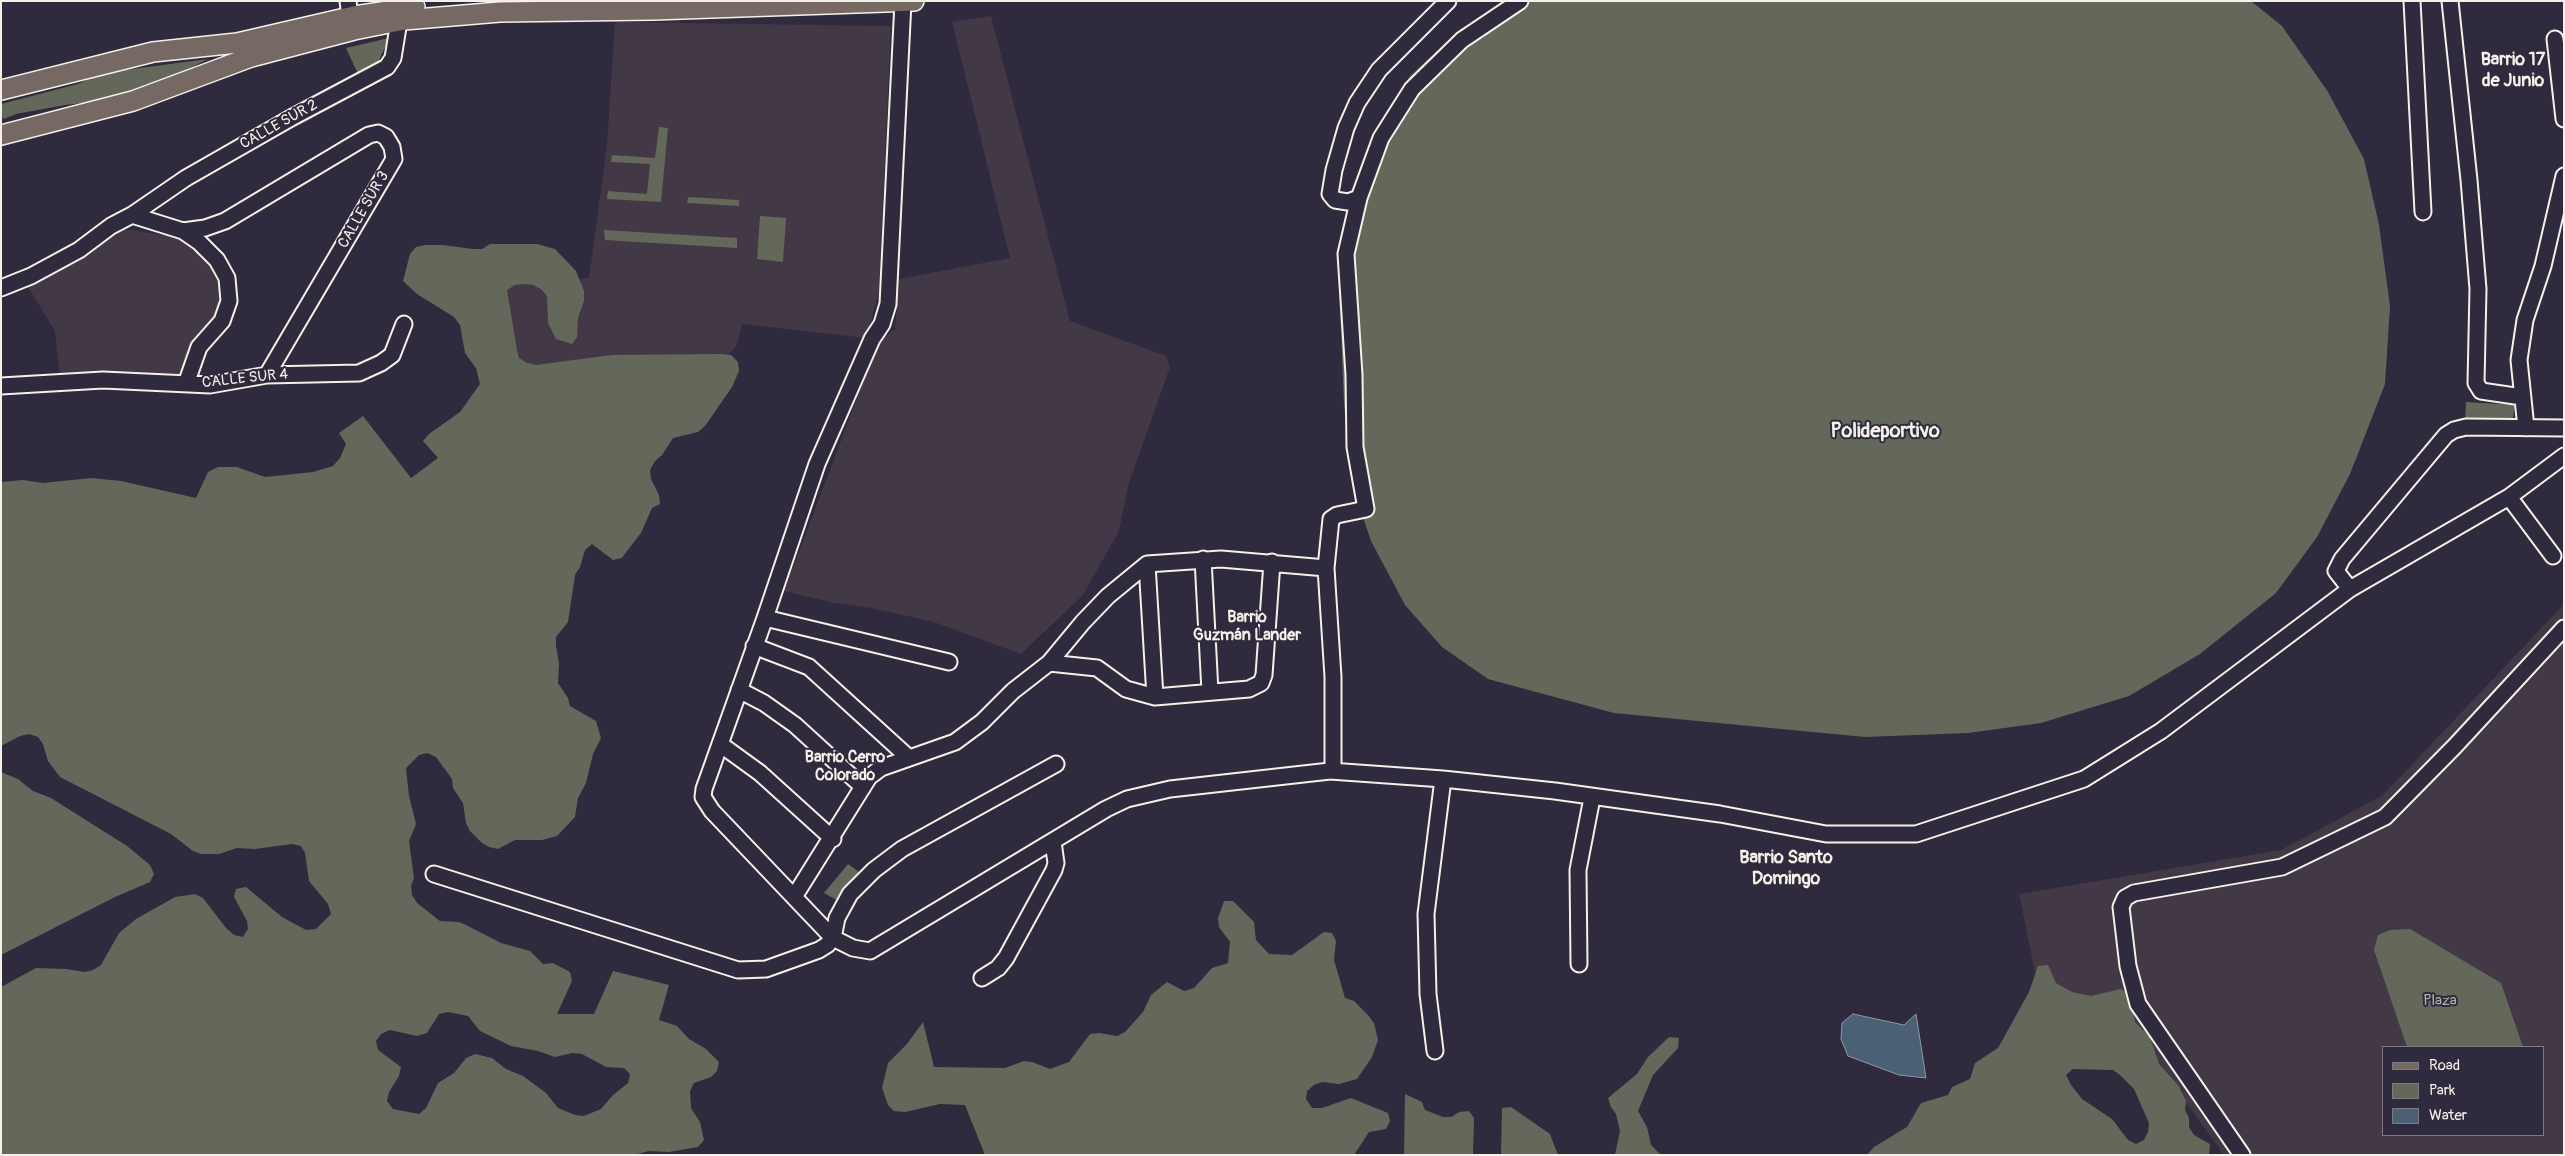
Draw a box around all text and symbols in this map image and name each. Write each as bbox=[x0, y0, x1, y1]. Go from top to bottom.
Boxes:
district label: Barrio 17 de Junio bbox=[2481, 49, 2545, 92]
street label: CALLE SUR 2 bbox=[237, 96, 321, 154]
street label: CALLE SUR 3 bbox=[335, 168, 393, 252]
street label: CALLE SUR 4 bbox=[201, 366, 289, 392]
district label: Polideportivo bbox=[1830, 420, 1940, 444]
district label: Barrio Guzmán Lander bbox=[1193, 608, 1301, 646]
district label: Barrio Cerro Colorado bbox=[805, 748, 885, 786]
district label: Barrio Santo Domingo bbox=[1739, 847, 1833, 890]
park label: Plaza bbox=[2423, 992, 2457, 1010]
legend bbox=[2382, 1046, 2545, 1136]
text: Road bbox=[2429, 1056, 2460, 1075]
text: Park bbox=[2429, 1081, 2455, 1100]
text: Water bbox=[2429, 1106, 2467, 1125]

